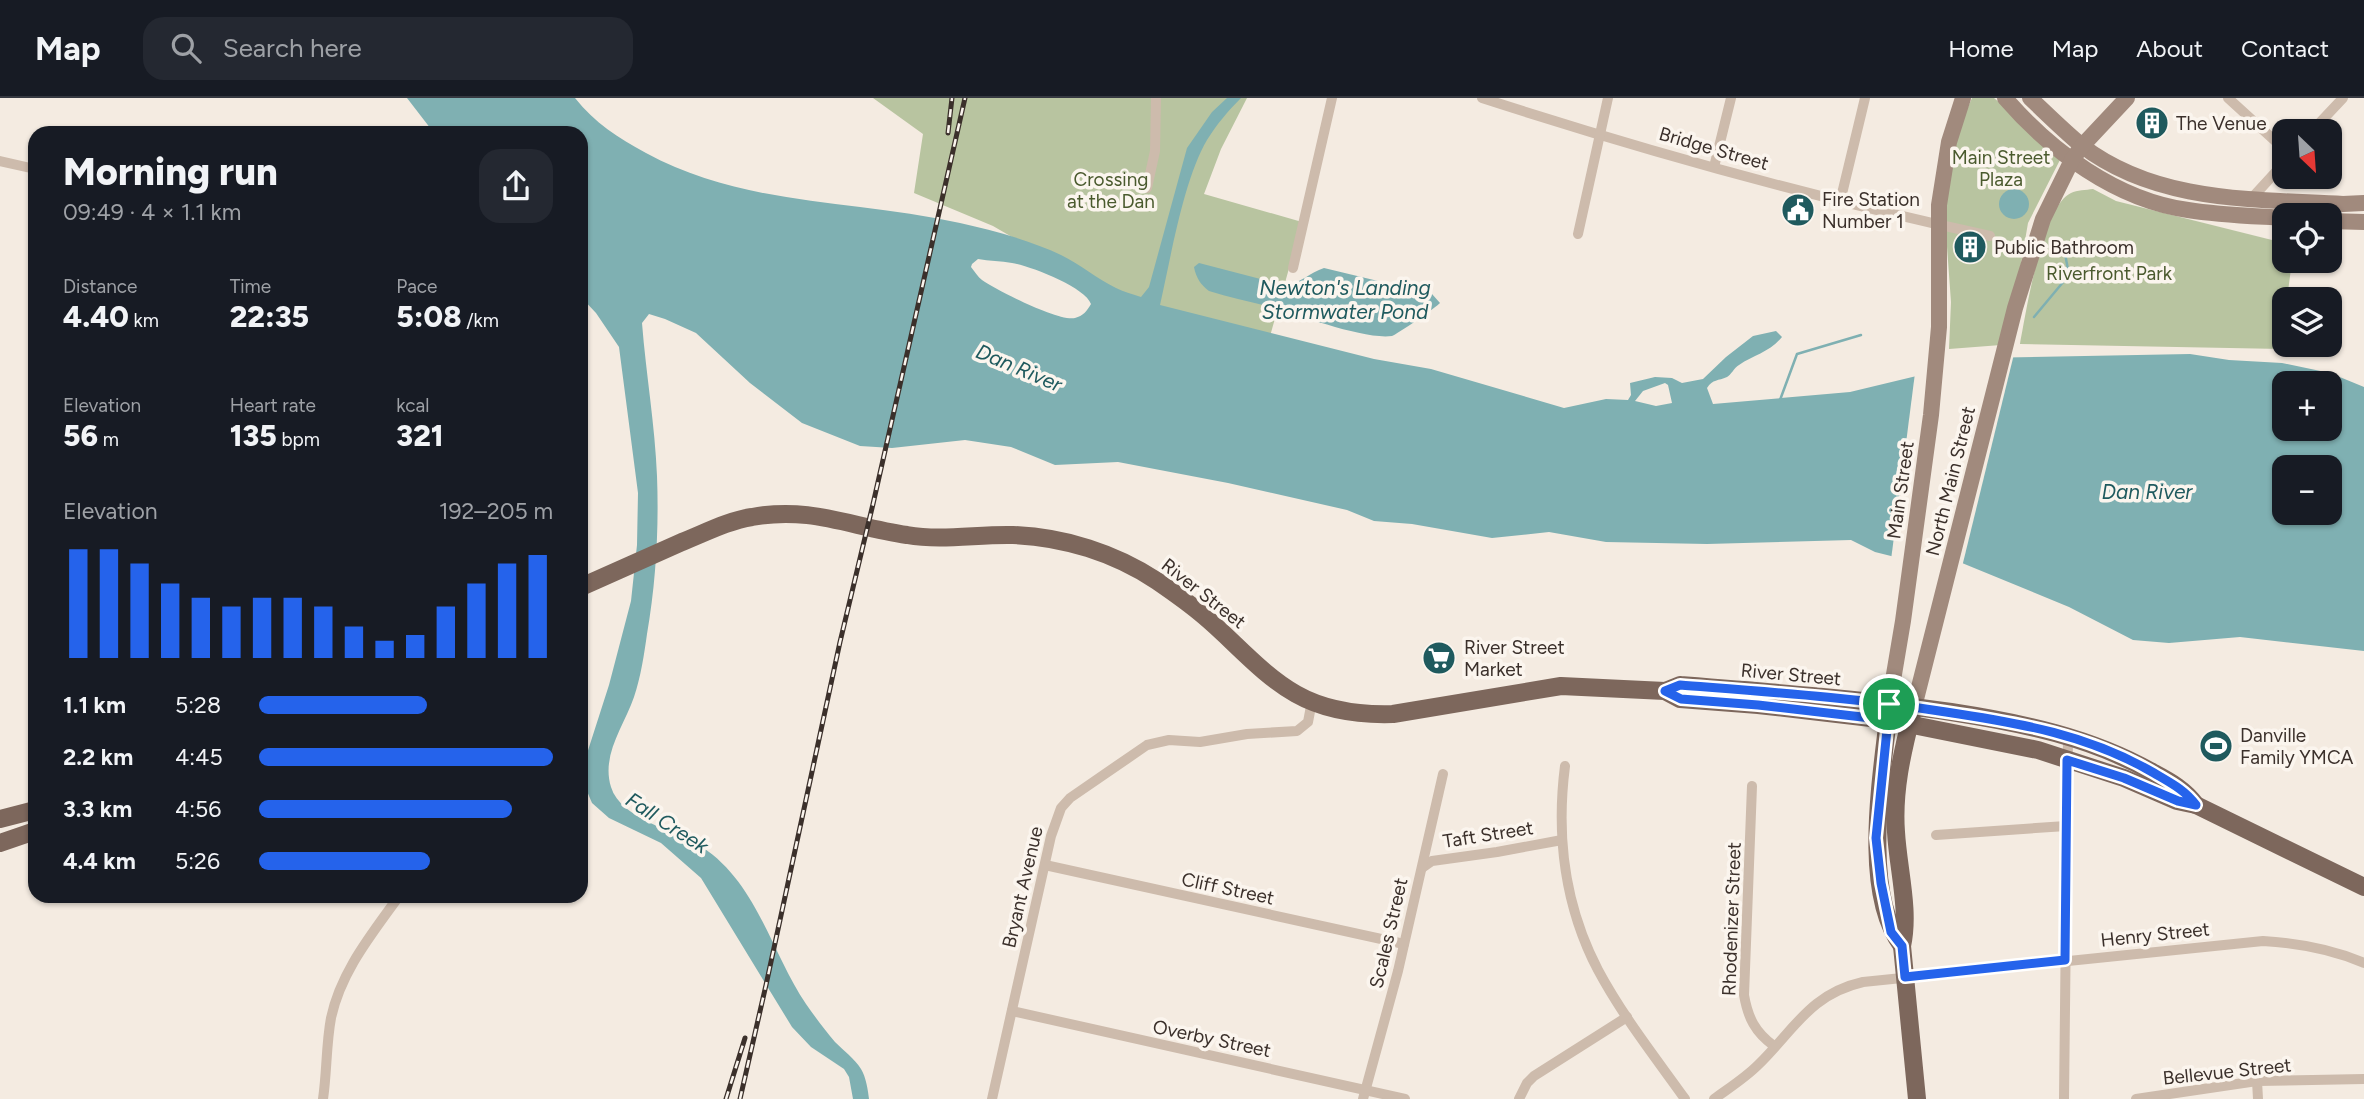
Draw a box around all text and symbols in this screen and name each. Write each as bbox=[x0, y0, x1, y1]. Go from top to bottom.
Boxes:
search box bbox=[143, 17, 633, 80]
text: Map bbox=[35, 29, 101, 68]
icon: search bbox=[167, 29, 205, 67]
text: Search here bbox=[223, 32, 362, 64]
text: Home bbox=[1948, 34, 2014, 63]
text: Map bbox=[2052, 34, 2098, 63]
text: About bbox=[2136, 34, 2203, 63]
text: Contact bbox=[2241, 34, 2329, 63]
building icon: The Venue bbox=[2133, 104, 2171, 142]
place label: The Venue bbox=[2176, 112, 2267, 135]
north arrow bbox=[2272, 119, 2342, 189]
map controls bbox=[2272, 119, 2342, 525]
street label: Bridge Street bbox=[1656, 122, 1771, 175]
park label: Main Street Plaza bbox=[1952, 146, 2050, 191]
text: Morning run bbox=[63, 149, 278, 195]
button: share bbox=[479, 149, 553, 223]
park label: Crossing at the Dan bbox=[1067, 168, 1155, 213]
place label: Fire Station Number 1 bbox=[1822, 188, 1920, 233]
public building icon: Fire Station Number 1 bbox=[1779, 191, 1817, 229]
text: 09:49 · 4 × 1.1 km bbox=[63, 198, 241, 226]
button: locate bbox=[2272, 203, 2342, 273]
building icon: Public Bathroom bbox=[1951, 228, 1989, 266]
place label: Public Bathroom bbox=[1994, 236, 2134, 259]
park label: Riverfront Park bbox=[2046, 262, 2173, 285]
text: Distance bbox=[63, 275, 137, 298]
text: Time bbox=[230, 275, 271, 298]
text: Pace bbox=[396, 275, 437, 298]
water label: Newton's Landing Stormwater Pond bbox=[1259, 275, 1431, 324]
button: layers bbox=[2272, 287, 2342, 357]
text: 4.40 bbox=[63, 298, 129, 335]
text: 22:35 bbox=[230, 298, 309, 335]
text: 5:08 bbox=[396, 298, 461, 335]
text: km bbox=[129, 309, 159, 332]
text: /km bbox=[461, 309, 499, 332]
water label: Dan River bbox=[972, 338, 1067, 397]
button: + bbox=[2272, 371, 2342, 441]
text: Elevation bbox=[63, 394, 141, 417]
text: Heart rate bbox=[230, 394, 316, 417]
text: kcal bbox=[396, 394, 430, 417]
street label: North Main Street bbox=[1921, 404, 1980, 558]
text: 56 bbox=[63, 417, 98, 454]
text: 135 bbox=[230, 417, 277, 454]
text: 321 bbox=[396, 417, 444, 454]
text: m bbox=[98, 428, 119, 451]
text: bpm bbox=[277, 428, 320, 451]
street label: Main Street bbox=[1882, 440, 1919, 541]
button: − bbox=[2272, 455, 2342, 525]
water label: Dan River bbox=[2101, 479, 2193, 504]
text: Elevation bbox=[63, 497, 158, 525]
text: 192–205 m bbox=[439, 497, 553, 525]
street label: River Street bbox=[1157, 553, 1250, 633]
place label: River Street Market bbox=[1464, 636, 1565, 681]
supermarket icon: River Street Market bbox=[1420, 639, 1458, 677]
street label: River Street bbox=[1740, 659, 1842, 690]
pin bbox=[1859, 674, 1919, 734]
icon: arrive bbox=[1870, 685, 1908, 723]
text: 1.1 km bbox=[63, 691, 126, 719]
text: 5:28 bbox=[175, 691, 221, 719]
place label: Danville Family YMCA bbox=[2240, 724, 2354, 769]
sports icon: Danville Family YMCA bbox=[2197, 727, 2235, 765]
text: 2.2 km bbox=[63, 743, 133, 771]
text: 4:45 bbox=[175, 743, 223, 771]
water label: Fall Creek bbox=[621, 787, 714, 859]
text: 3.3 km bbox=[63, 795, 132, 823]
text: 4:56 bbox=[175, 795, 221, 823]
street label: Taft Street bbox=[1441, 816, 1535, 853]
street label: Bryant Avenue bbox=[997, 824, 1048, 950]
street label: Rhodenizer Street bbox=[1717, 842, 1746, 996]
text: 4.4 km bbox=[63, 847, 136, 875]
text: 5:26 bbox=[175, 847, 220, 875]
street label: Cliff Street bbox=[1179, 867, 1276, 910]
street label: Scales Street bbox=[1365, 876, 1412, 991]
street label: Henry Street bbox=[2099, 917, 2211, 952]
street label: Overby Street bbox=[1151, 1015, 1273, 1062]
street label: Bellevue Street bbox=[2162, 1053, 2293, 1090]

